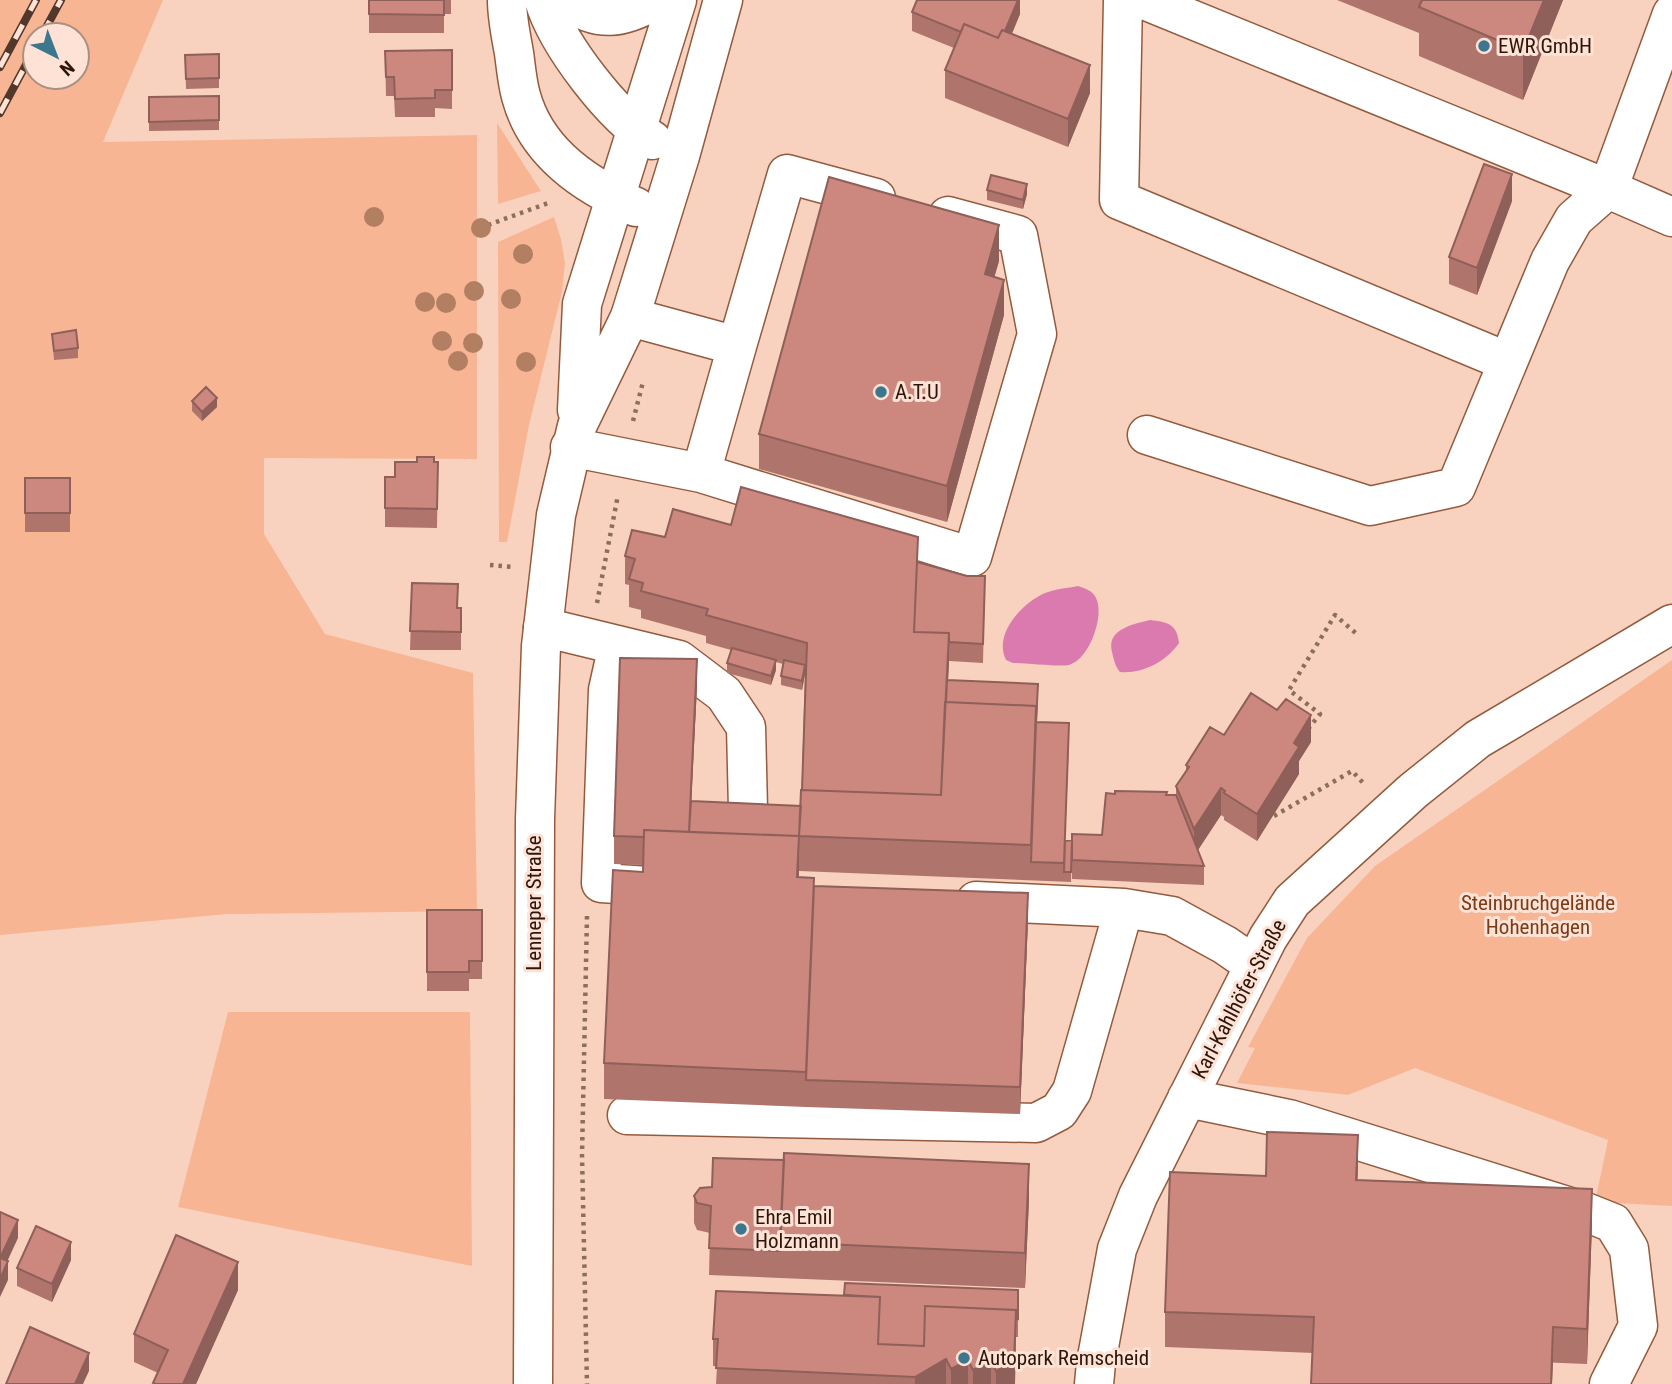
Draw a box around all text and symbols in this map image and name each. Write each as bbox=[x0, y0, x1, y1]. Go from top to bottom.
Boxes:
north arrow bbox=[21, 21, 91, 91]
place label: EWR GmbH bbox=[1498, 34, 1592, 58]
marker: EWR GmbH bbox=[1476, 38, 1492, 54]
text: N bbox=[55, 56, 79, 81]
place label: A.T.U bbox=[895, 380, 939, 404]
marker: A.T.U bbox=[873, 384, 889, 400]
street label: Lenneper Straße bbox=[522, 835, 546, 971]
park label: Steinbruchgelände Hohenhagen bbox=[1461, 891, 1615, 939]
street label: Karl-Kahlhöfer-Straße bbox=[1187, 915, 1291, 1083]
place label: Ehra Emil Holzmann bbox=[755, 1205, 839, 1253]
marker: Ehra Emil Holzmann bbox=[733, 1221, 749, 1237]
place label: Autopark Remscheid bbox=[978, 1346, 1149, 1370]
marker: Autopark Remscheid bbox=[956, 1350, 972, 1366]

